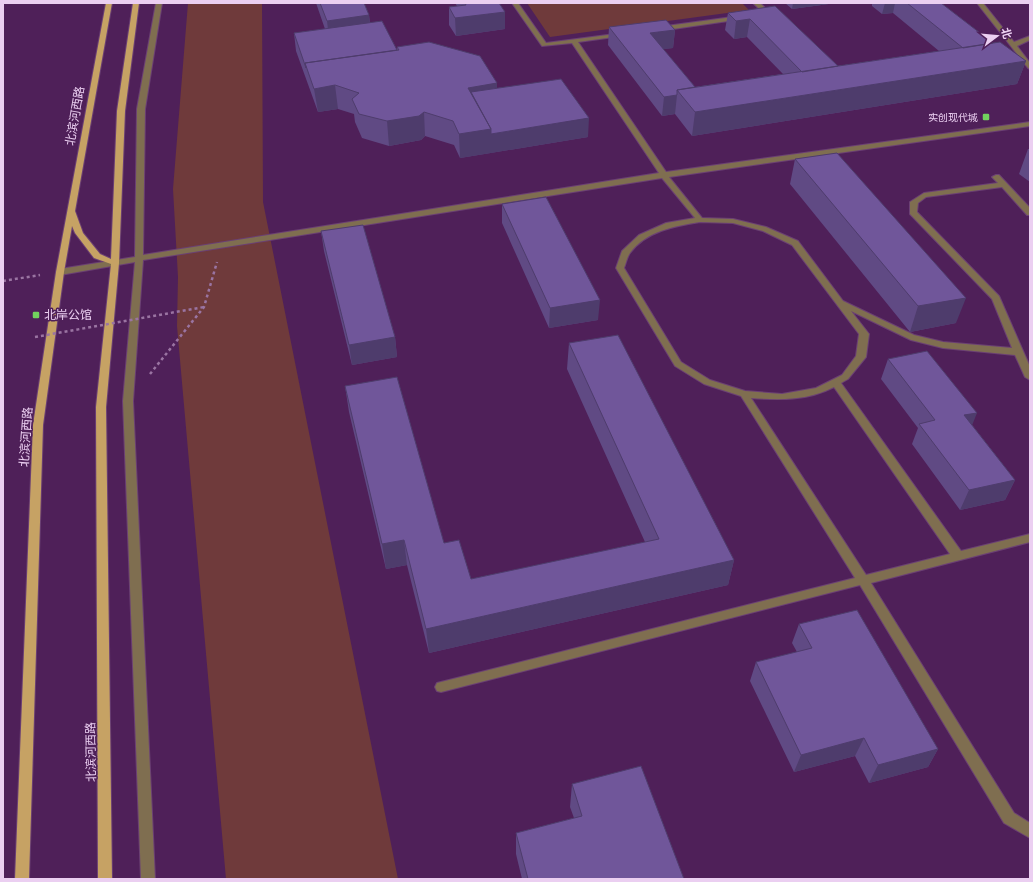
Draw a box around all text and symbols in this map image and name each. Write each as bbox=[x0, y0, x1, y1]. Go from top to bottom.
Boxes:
north arrow bbox=[977, 16, 1017, 56]
text: 北 bbox=[998, 26, 1015, 40]
street label: 北滨河西路 bbox=[62, 85, 87, 147]
place label: 实创现代城 bbox=[928, 111, 978, 123]
marker: 实创现代城 bbox=[981, 112, 991, 122]
place label: 北岸公馆 bbox=[44, 307, 92, 322]
marker: 北岸公馆 bbox=[31, 310, 41, 320]
street label: 北滨河西路 bbox=[16, 407, 35, 467]
street label: 北滨河西路 bbox=[82, 722, 99, 782]

